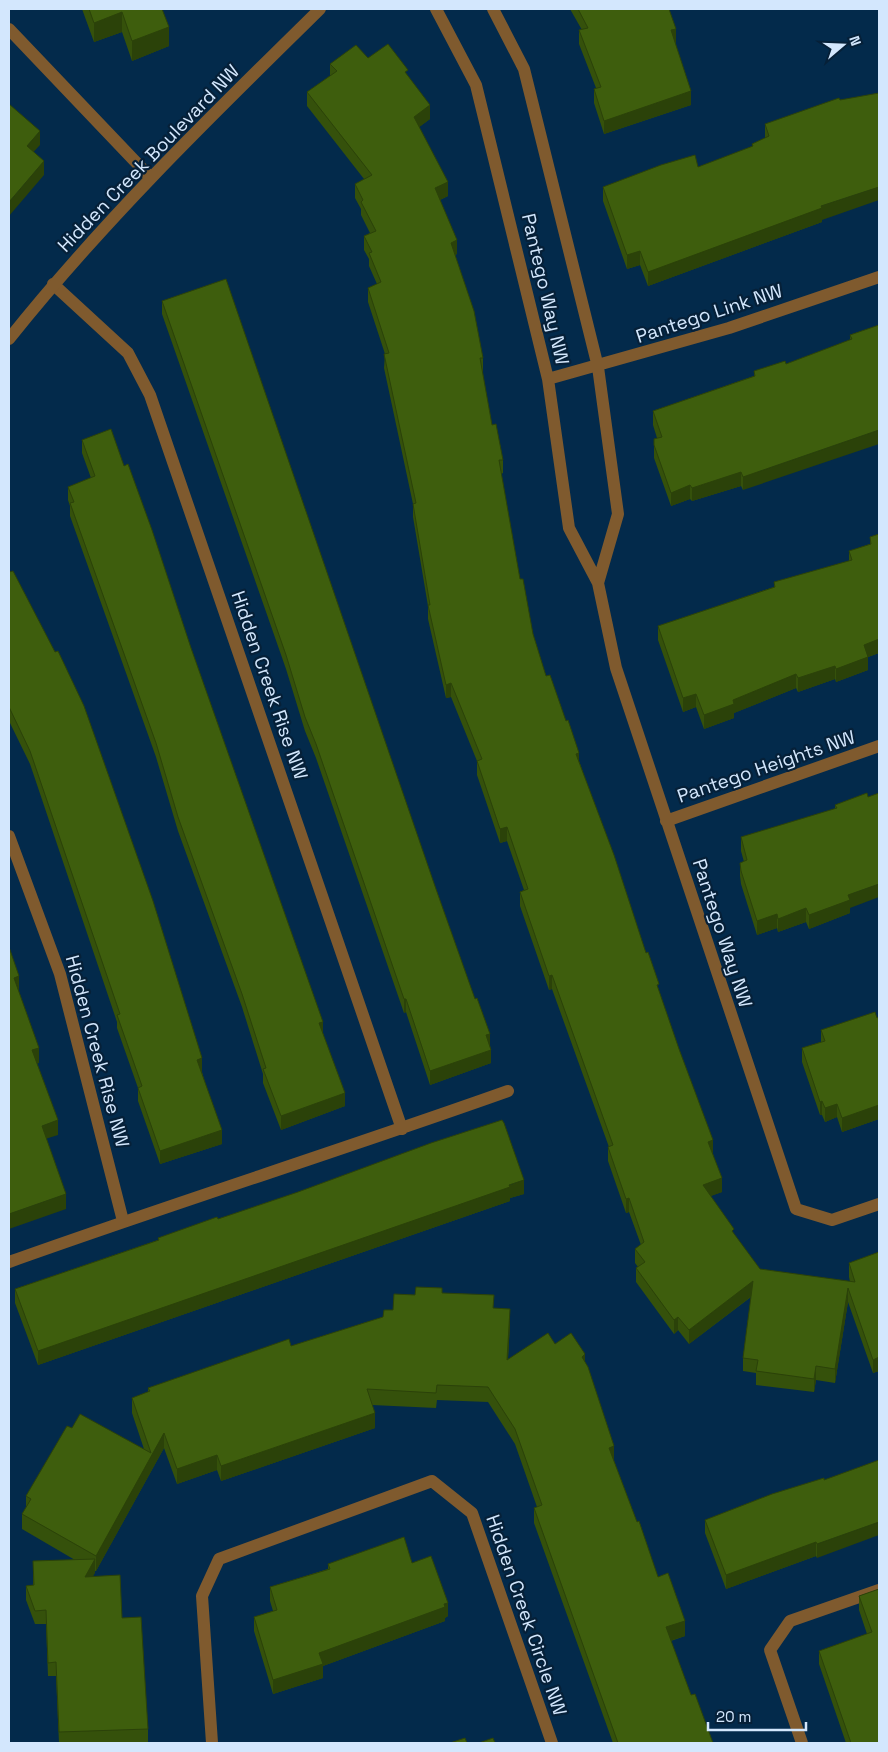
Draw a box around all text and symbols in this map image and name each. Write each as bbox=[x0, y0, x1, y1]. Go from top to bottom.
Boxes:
north arrow bbox=[818, 20, 868, 70]
text: N bbox=[845, 33, 865, 48]
street label: Hidden Creek Boulevard NW bbox=[52, 59, 245, 257]
street label: Pantego Way NW bbox=[516, 211, 575, 367]
street label: Pantego Link NW bbox=[633, 278, 786, 349]
street label: Hidden Creek Rise NW bbox=[225, 587, 314, 783]
street label: Pantego Heights NW bbox=[674, 724, 859, 809]
street label: Pantego Way NW bbox=[687, 856, 758, 1011]
street label: Hidden Creek Rise NW bbox=[60, 952, 135, 1150]
street label: Hidden Creek Circle NW bbox=[480, 1511, 573, 1719]
scale bar bbox=[708, 1700, 806, 1732]
text: 20 m bbox=[716, 1707, 751, 1726]

